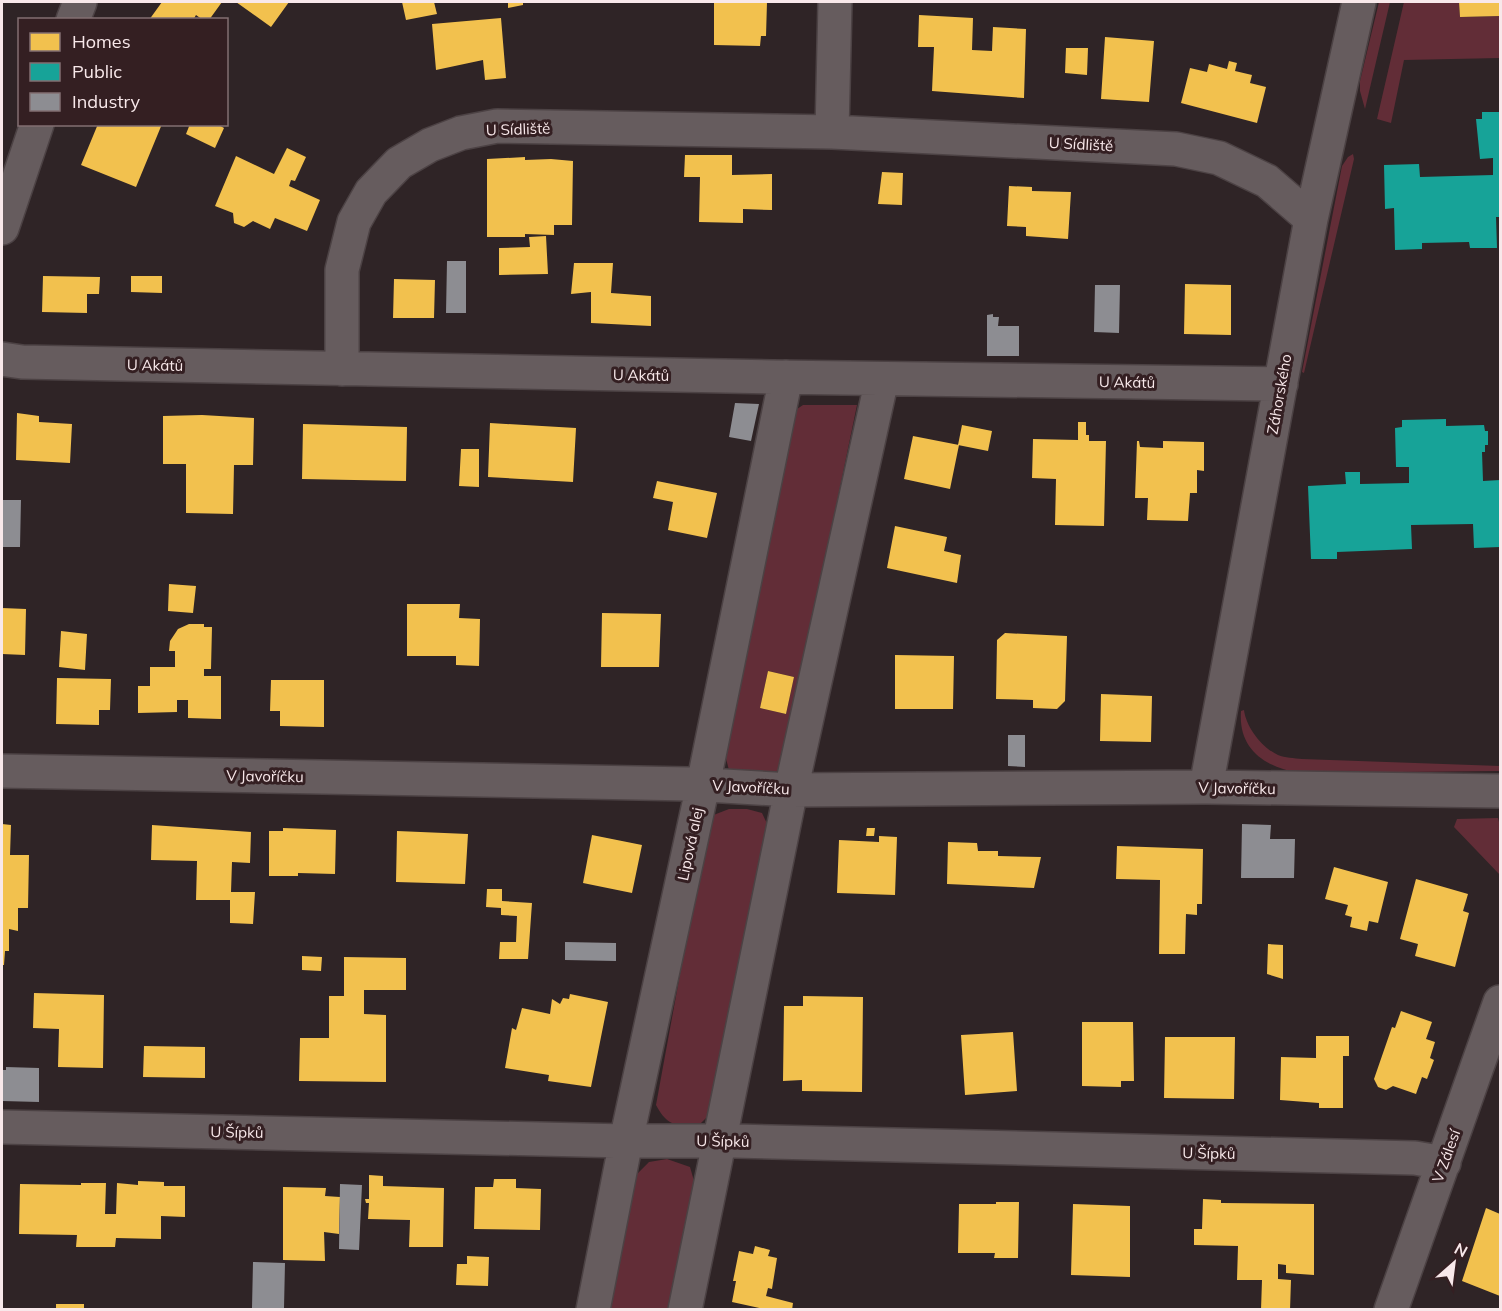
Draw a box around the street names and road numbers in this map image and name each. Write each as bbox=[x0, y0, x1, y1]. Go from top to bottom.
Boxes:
street label: U Sídliště bbox=[485, 118, 551, 140]
street label: U Sídliště bbox=[1048, 133, 1114, 155]
street label: Záhorského bbox=[1263, 352, 1295, 436]
street label: U Akátů bbox=[127, 355, 183, 375]
street label: U Akátů bbox=[613, 365, 669, 385]
street label: U Akátů bbox=[1099, 372, 1155, 392]
street label: V Javoříčku bbox=[226, 766, 304, 786]
street label: V Javoříčku bbox=[712, 775, 790, 799]
street label: V Javoříčku bbox=[1198, 778, 1276, 798]
street label: Lipová alej bbox=[673, 806, 707, 882]
street label: U Šípků bbox=[210, 1122, 264, 1142]
street label: V Zálesí bbox=[1428, 1126, 1465, 1185]
street label: U Šípků bbox=[696, 1131, 750, 1151]
street label: U Šípků bbox=[1182, 1143, 1236, 1163]

